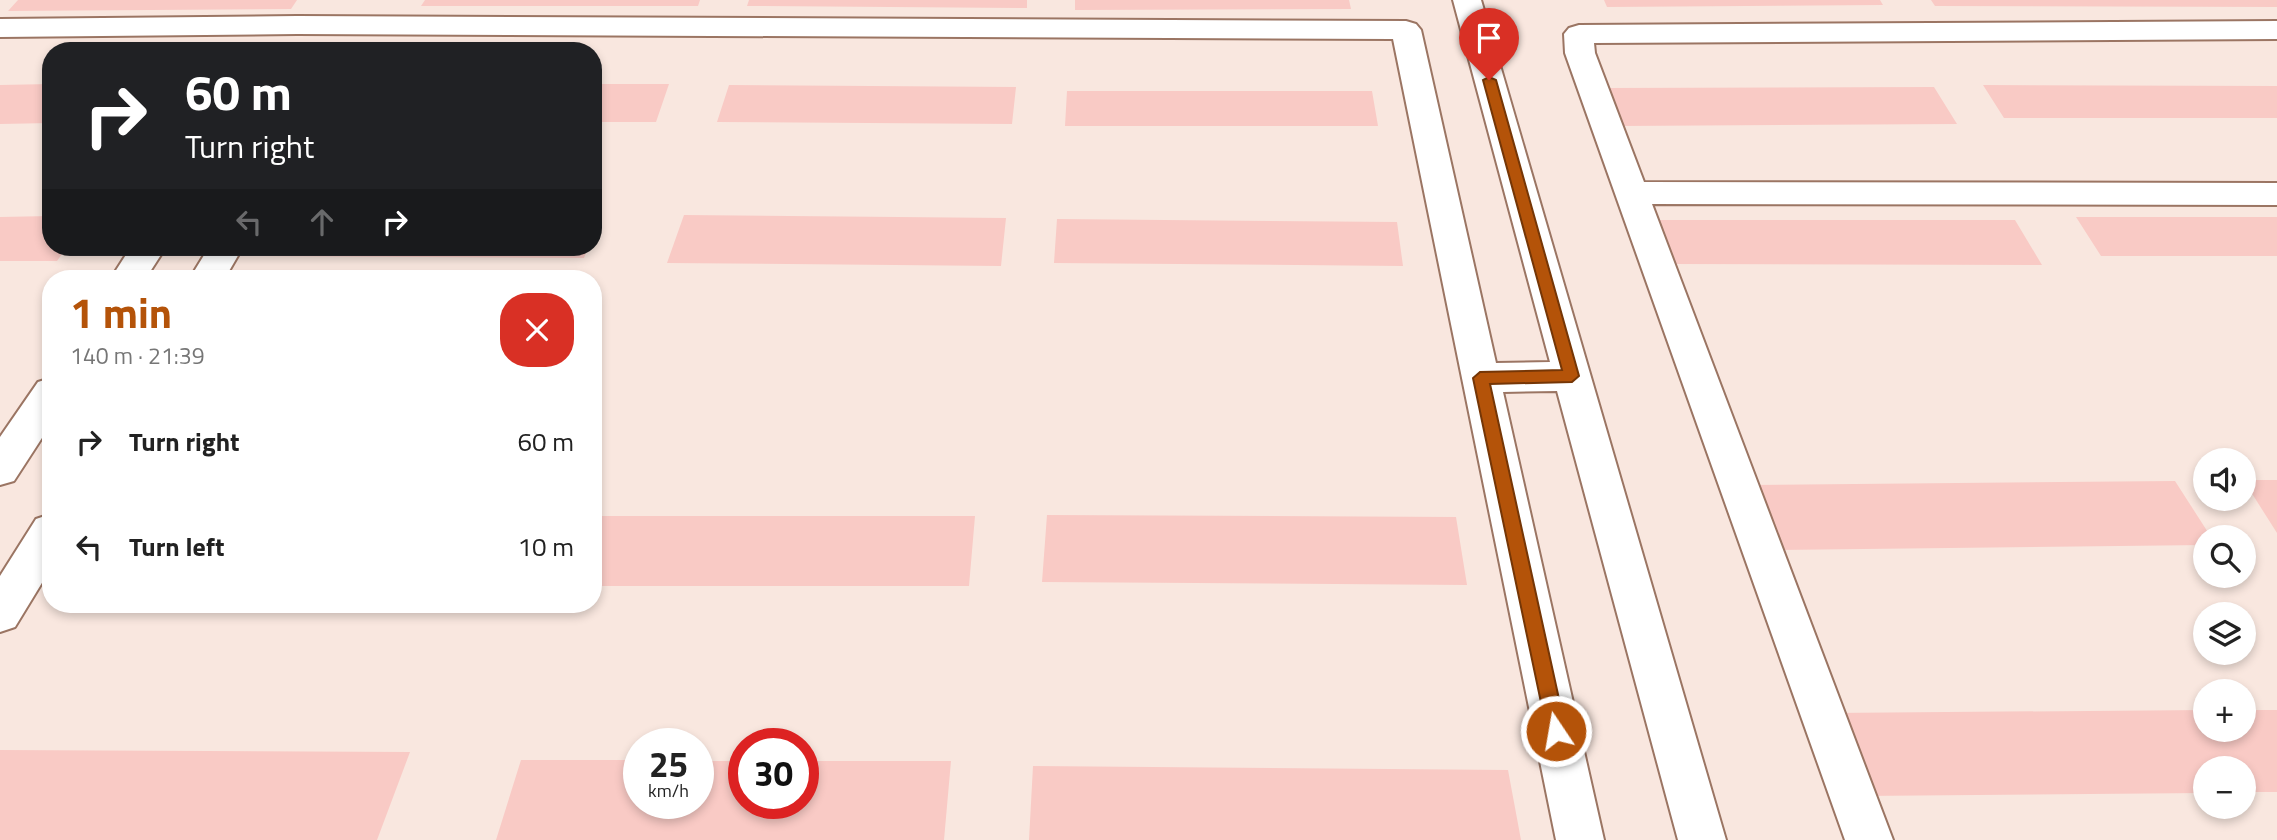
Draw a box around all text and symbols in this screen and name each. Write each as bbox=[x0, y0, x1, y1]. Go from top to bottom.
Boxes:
pin bbox=[1459, 8, 1519, 80]
icon: arrive bbox=[1470, 19, 1508, 57]
text: 60 m bbox=[185, 54, 292, 129]
icon: right bbox=[70, 70, 161, 161]
text: Turn right bbox=[185, 122, 314, 170]
icon: left bbox=[230, 203, 268, 241]
icon: ahead bbox=[303, 203, 341, 241]
icon: right bbox=[376, 203, 414, 241]
text: 1 min bbox=[70, 280, 172, 344]
button: close bbox=[500, 293, 574, 367]
text: 140 m · 21:39 bbox=[70, 338, 205, 373]
text: Turn right bbox=[129, 422, 240, 461]
text: 60 m bbox=[517, 422, 574, 461]
icon: right bbox=[70, 423, 108, 461]
map controls bbox=[2193, 448, 2256, 819]
button: sound bbox=[2193, 448, 2256, 511]
button: search bbox=[2193, 525, 2256, 588]
text: Turn left bbox=[129, 527, 224, 566]
text: 10 m bbox=[517, 527, 574, 566]
icon: left bbox=[70, 528, 108, 566]
button: layers bbox=[2193, 602, 2256, 665]
button: + bbox=[2193, 679, 2256, 742]
position arrow bbox=[1519, 694, 1593, 768]
speed limit sign: 30 bbox=[728, 728, 819, 819]
text: 25 bbox=[649, 737, 688, 791]
button: − bbox=[2193, 756, 2256, 819]
text: km/h bbox=[648, 777, 689, 804]

